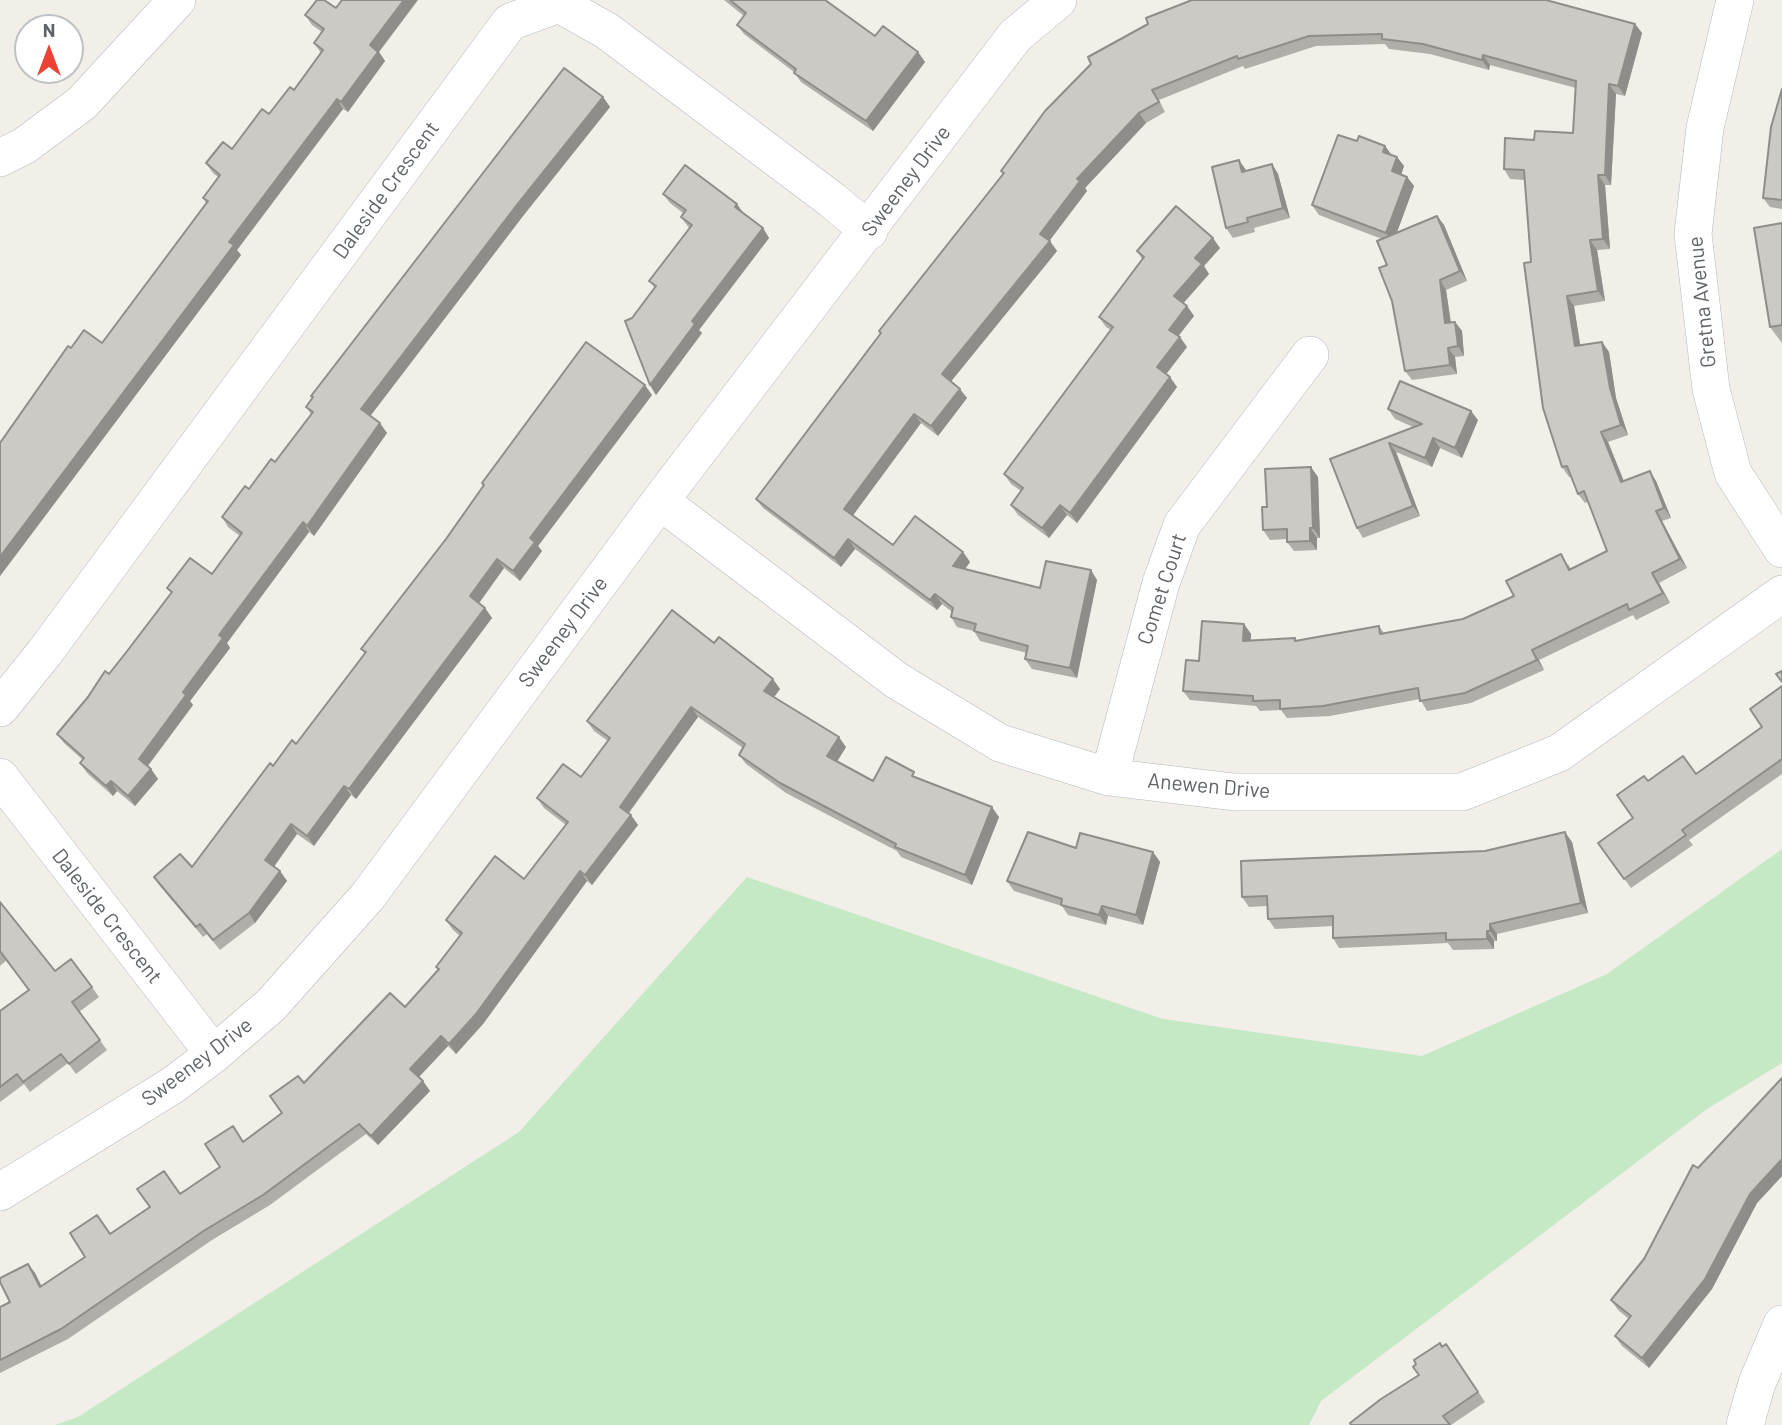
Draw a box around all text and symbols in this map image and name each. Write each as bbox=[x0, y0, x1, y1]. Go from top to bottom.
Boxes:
north arrow bbox=[14, 14, 84, 84]
text: N bbox=[43, 18, 55, 41]
street label: Daleside Crescent bbox=[328, 116, 444, 264]
street label: Sweeney Drive bbox=[856, 121, 956, 241]
street label: Gretna Avenue bbox=[1683, 235, 1721, 369]
street label: Comet Court bbox=[1132, 530, 1192, 648]
street label: Sweeney Drive bbox=[513, 572, 613, 692]
street label: Anewen Drive bbox=[1147, 768, 1271, 804]
street label: Daleside Crescent bbox=[47, 844, 167, 988]
street label: Sweeney Drive bbox=[137, 1012, 257, 1112]

